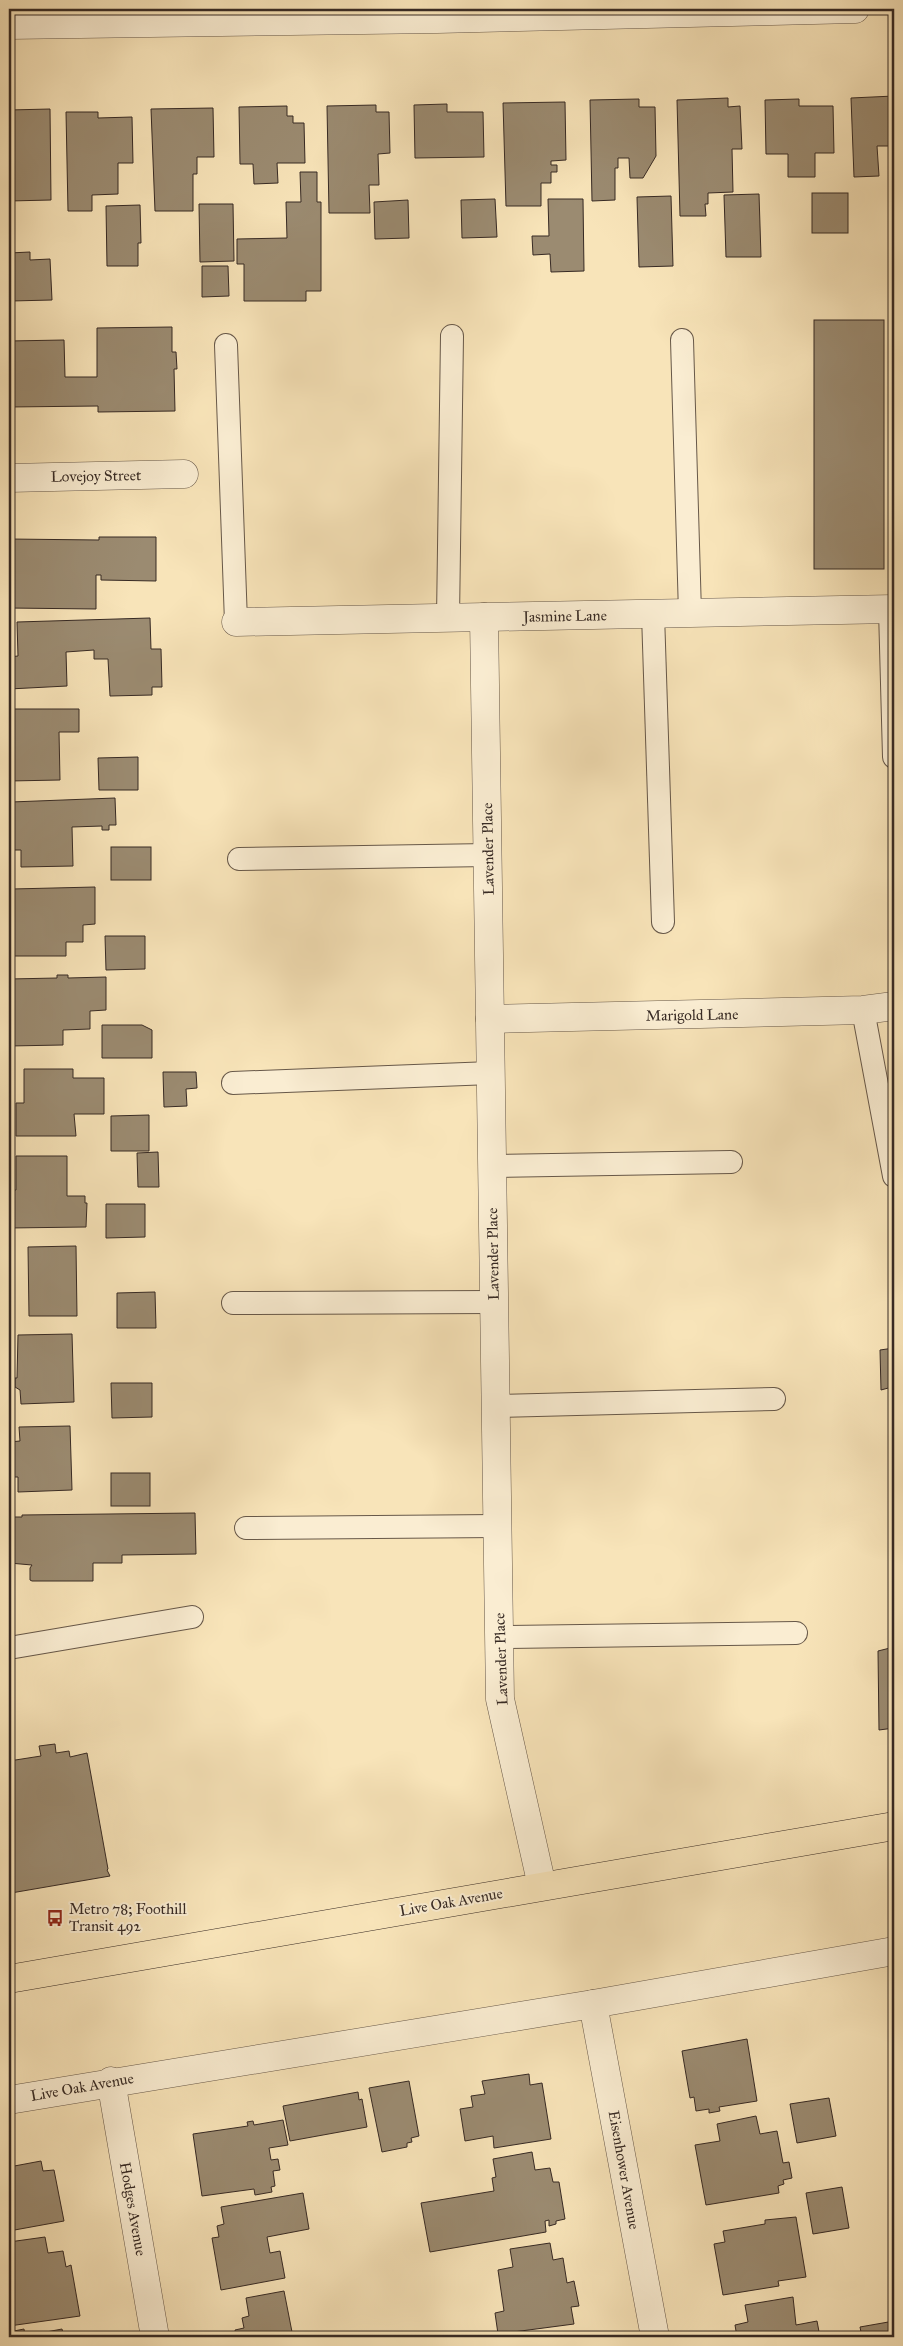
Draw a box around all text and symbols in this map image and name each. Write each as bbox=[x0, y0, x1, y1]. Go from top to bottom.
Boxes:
street label: Lovejoy Street bbox=[51, 466, 142, 486]
street label: Jasmine Lane bbox=[521, 606, 607, 627]
street label: Lavender Place bbox=[478, 802, 498, 896]
street label: Marigold Lane bbox=[645, 1005, 739, 1025]
street label: Lavender Place bbox=[483, 1207, 503, 1301]
street label: Lavender Place bbox=[490, 1612, 512, 1706]
street label: Live Oak Avenue bbox=[398, 1884, 504, 1920]
place label: Metro 78; Foothill Transit 492 bbox=[69, 1900, 187, 1935]
bus stop icon: Metro 78; Foothill Transit 492 bbox=[45, 1908, 65, 1928]
street label: Live Oak Avenue bbox=[29, 2069, 135, 2105]
street label: Eisenhower Avenue bbox=[605, 2109, 643, 2231]
street label: Hodges Avenue bbox=[116, 2161, 150, 2257]

